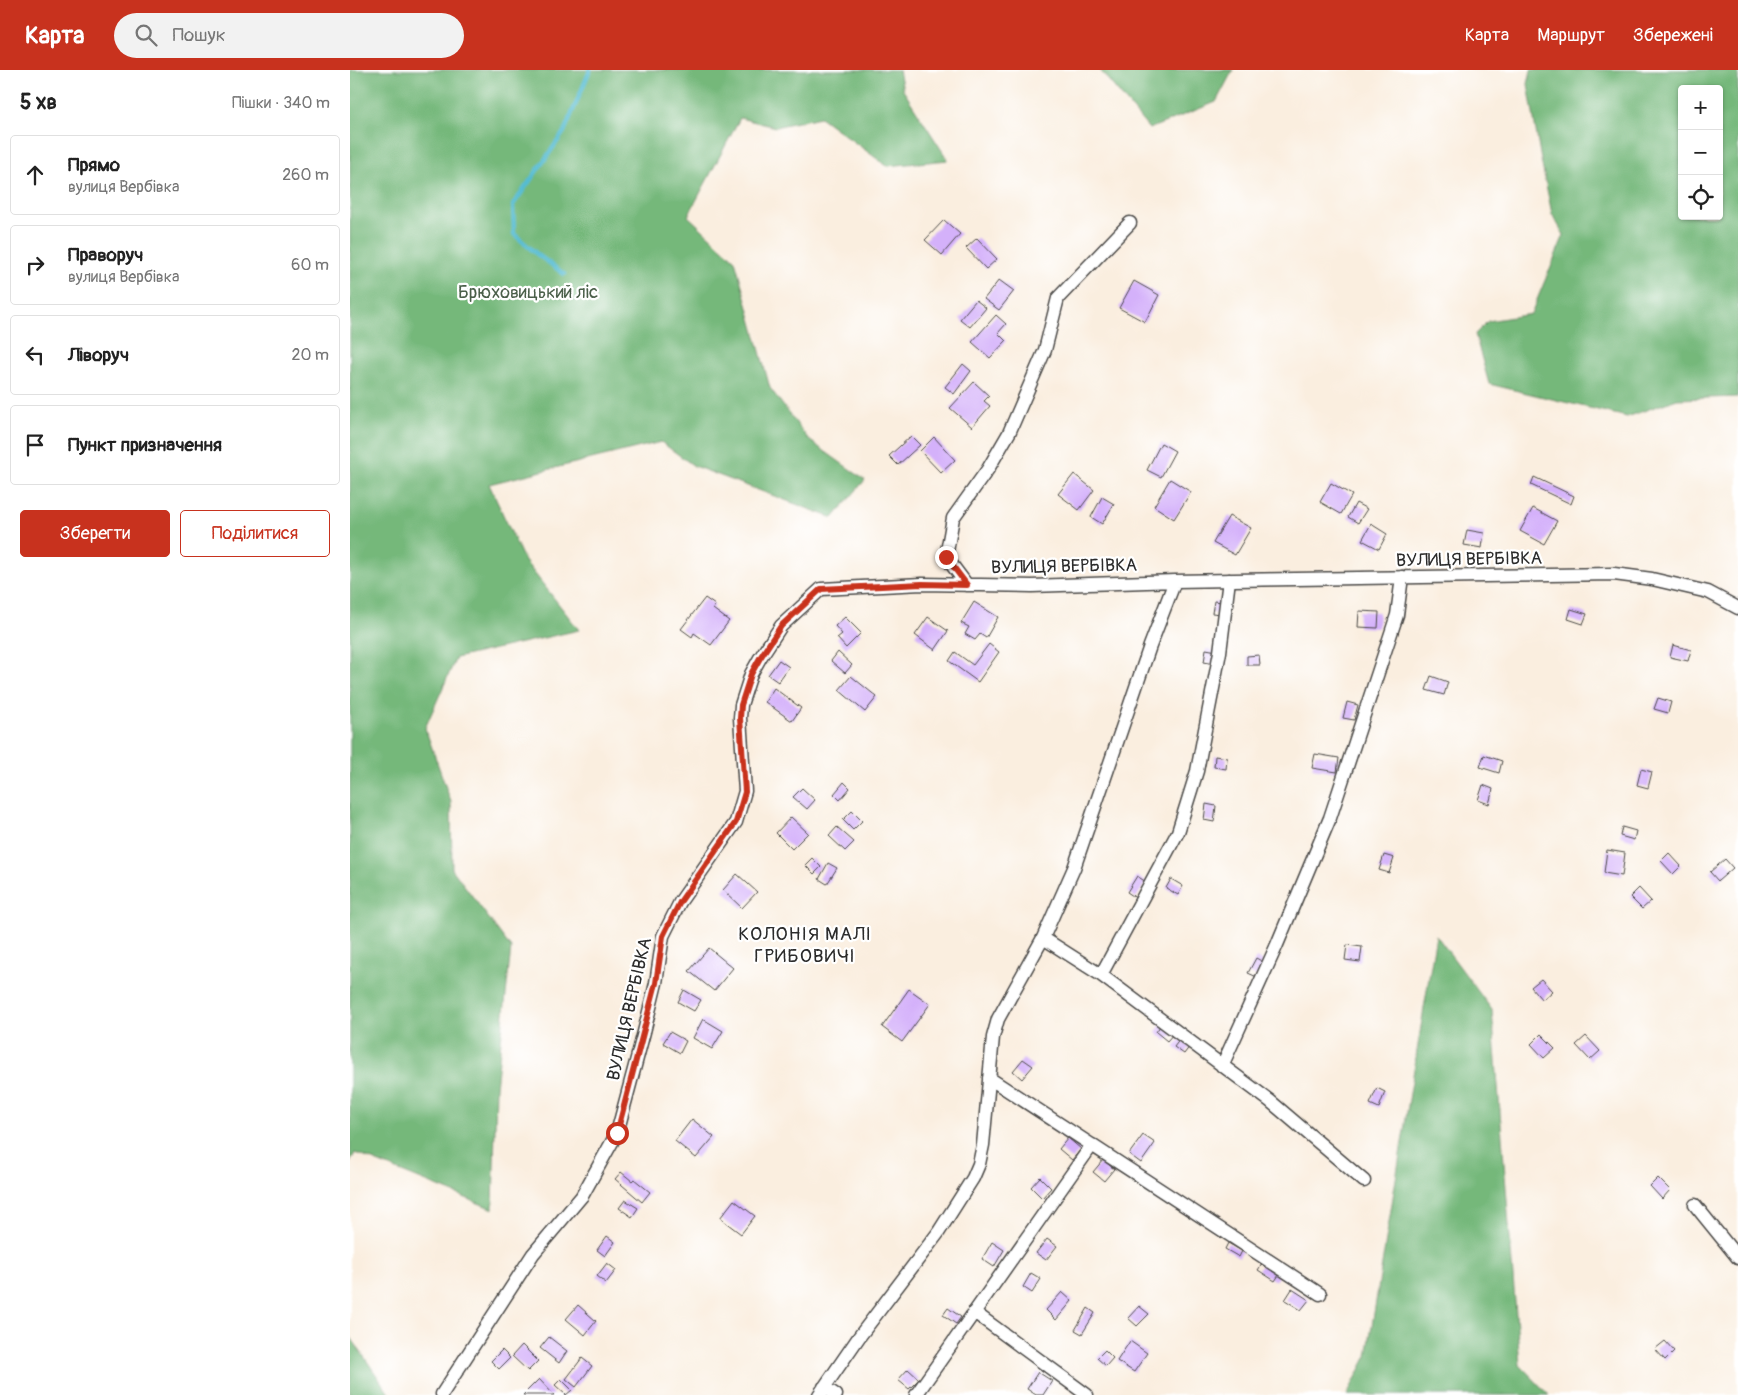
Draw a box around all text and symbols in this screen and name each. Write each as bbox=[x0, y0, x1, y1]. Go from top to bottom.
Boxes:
search box bbox=[114, 13, 464, 58]
text: Карта bbox=[25, 21, 84, 50]
icon: search bbox=[132, 21, 160, 49]
text: Пошук bbox=[172, 23, 225, 47]
text: Карта bbox=[1465, 24, 1509, 47]
text: Маршрут bbox=[1537, 24, 1605, 47]
text: Збережені bbox=[1633, 24, 1713, 47]
map controls bbox=[1678, 85, 1723, 220]
button: + bbox=[1678, 85, 1723, 130]
text: 5 хв bbox=[20, 89, 57, 116]
text: Пішки · 340 m bbox=[232, 93, 330, 113]
button: − bbox=[1678, 130, 1723, 175]
text: Прямо bbox=[68, 153, 120, 177]
icon: ahead bbox=[21, 161, 49, 189]
text: 260 m bbox=[282, 165, 329, 185]
button: locate bbox=[1678, 175, 1723, 220]
text: вулиця Вербівка bbox=[68, 177, 179, 197]
text: Праворуч bbox=[68, 243, 143, 267]
icon: right bbox=[21, 251, 49, 279]
text: 60 m bbox=[291, 255, 329, 275]
text: вулиця Вербівка bbox=[68, 267, 179, 287]
park label: Брюховицький ліс bbox=[458, 281, 598, 304]
icon: left bbox=[21, 341, 49, 369]
text: Ліворуч bbox=[68, 343, 129, 367]
text: 20 m bbox=[291, 345, 329, 365]
icon: arrive bbox=[21, 431, 49, 459]
text: Пункт призначення bbox=[68, 433, 222, 457]
button: Зберегти bbox=[20, 510, 170, 557]
button: Поділитися bbox=[180, 510, 330, 557]
route end bbox=[935, 546, 958, 569]
street label: ВУЛИЦЯ ВЕРБІВКА bbox=[1396, 547, 1543, 572]
street label: ВУЛИЦЯ ВЕРБІВКА bbox=[991, 554, 1138, 579]
district label: КОЛОНІЯ МАЛІ ГРИБОВИЧІ bbox=[738, 922, 872, 968]
street label: ВУЛИЦЯ ВЕРБІВКА bbox=[602, 935, 657, 1083]
route start bbox=[606, 1122, 629, 1145]

